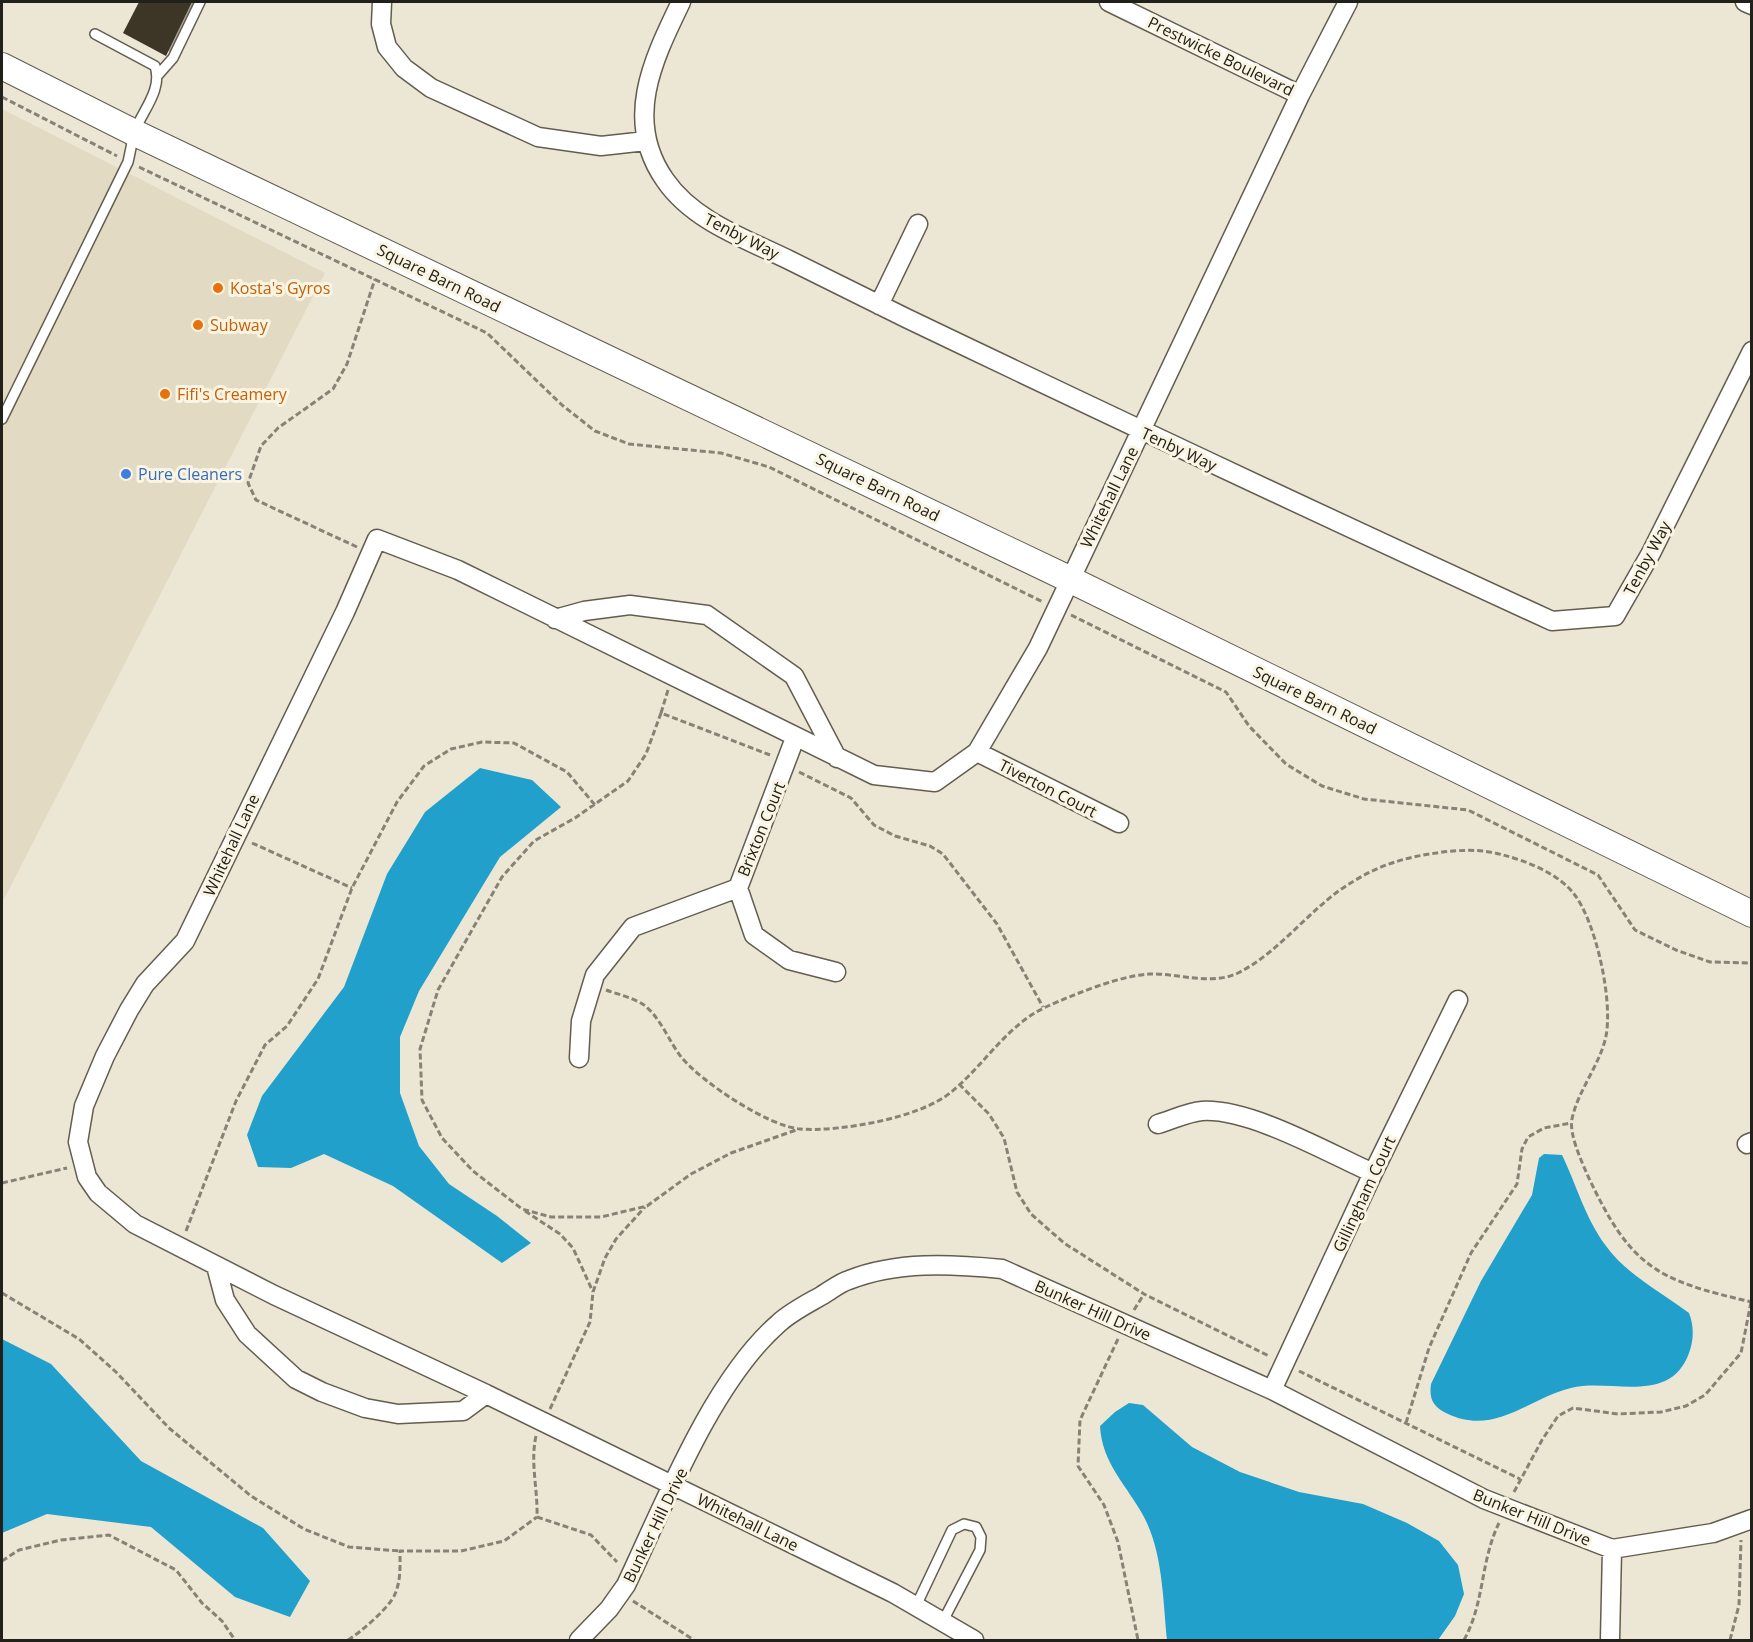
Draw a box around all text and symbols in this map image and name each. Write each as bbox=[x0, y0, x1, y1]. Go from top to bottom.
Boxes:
street label: Prestwicke Boulevard bbox=[1144, 11, 1298, 101]
street label: Tenby Way bbox=[701, 208, 784, 265]
street label: Square Barn Road bbox=[374, 239, 504, 317]
place label: Kosta's Gyros bbox=[230, 277, 330, 299]
marker: Kosta's Gyros bbox=[211, 281, 225, 295]
place label: Subway bbox=[210, 314, 269, 336]
marker: Subway bbox=[191, 318, 205, 332]
place label: Fifi's Creamery bbox=[177, 383, 288, 405]
marker: Fifi's Creamery bbox=[158, 387, 172, 401]
street label: Tenby Way bbox=[1138, 422, 1221, 477]
street label: Whitehall Lane bbox=[1075, 443, 1143, 551]
street label: Square Barn Road bbox=[813, 448, 943, 526]
place label: Pure Cleaners bbox=[138, 463, 242, 485]
marker: Pure Cleaners bbox=[119, 467, 133, 481]
street label: Tenby Way bbox=[1618, 516, 1676, 599]
street label: Square Barn Road bbox=[1250, 661, 1380, 739]
street label: Tiverton Court bbox=[995, 754, 1101, 822]
street label: Brixton Court bbox=[732, 778, 790, 880]
street label: Whitehall Lane bbox=[198, 790, 264, 900]
street label: Gillingham Court bbox=[1327, 1132, 1401, 1256]
street label: Bunker Hill Drive bbox=[1031, 1274, 1155, 1346]
street label: Bunker Hill Drive bbox=[618, 1464, 692, 1586]
street label: Bunker Hill Drive bbox=[1470, 1483, 1594, 1551]
street label: Whitehall Lane bbox=[694, 1488, 802, 1556]

